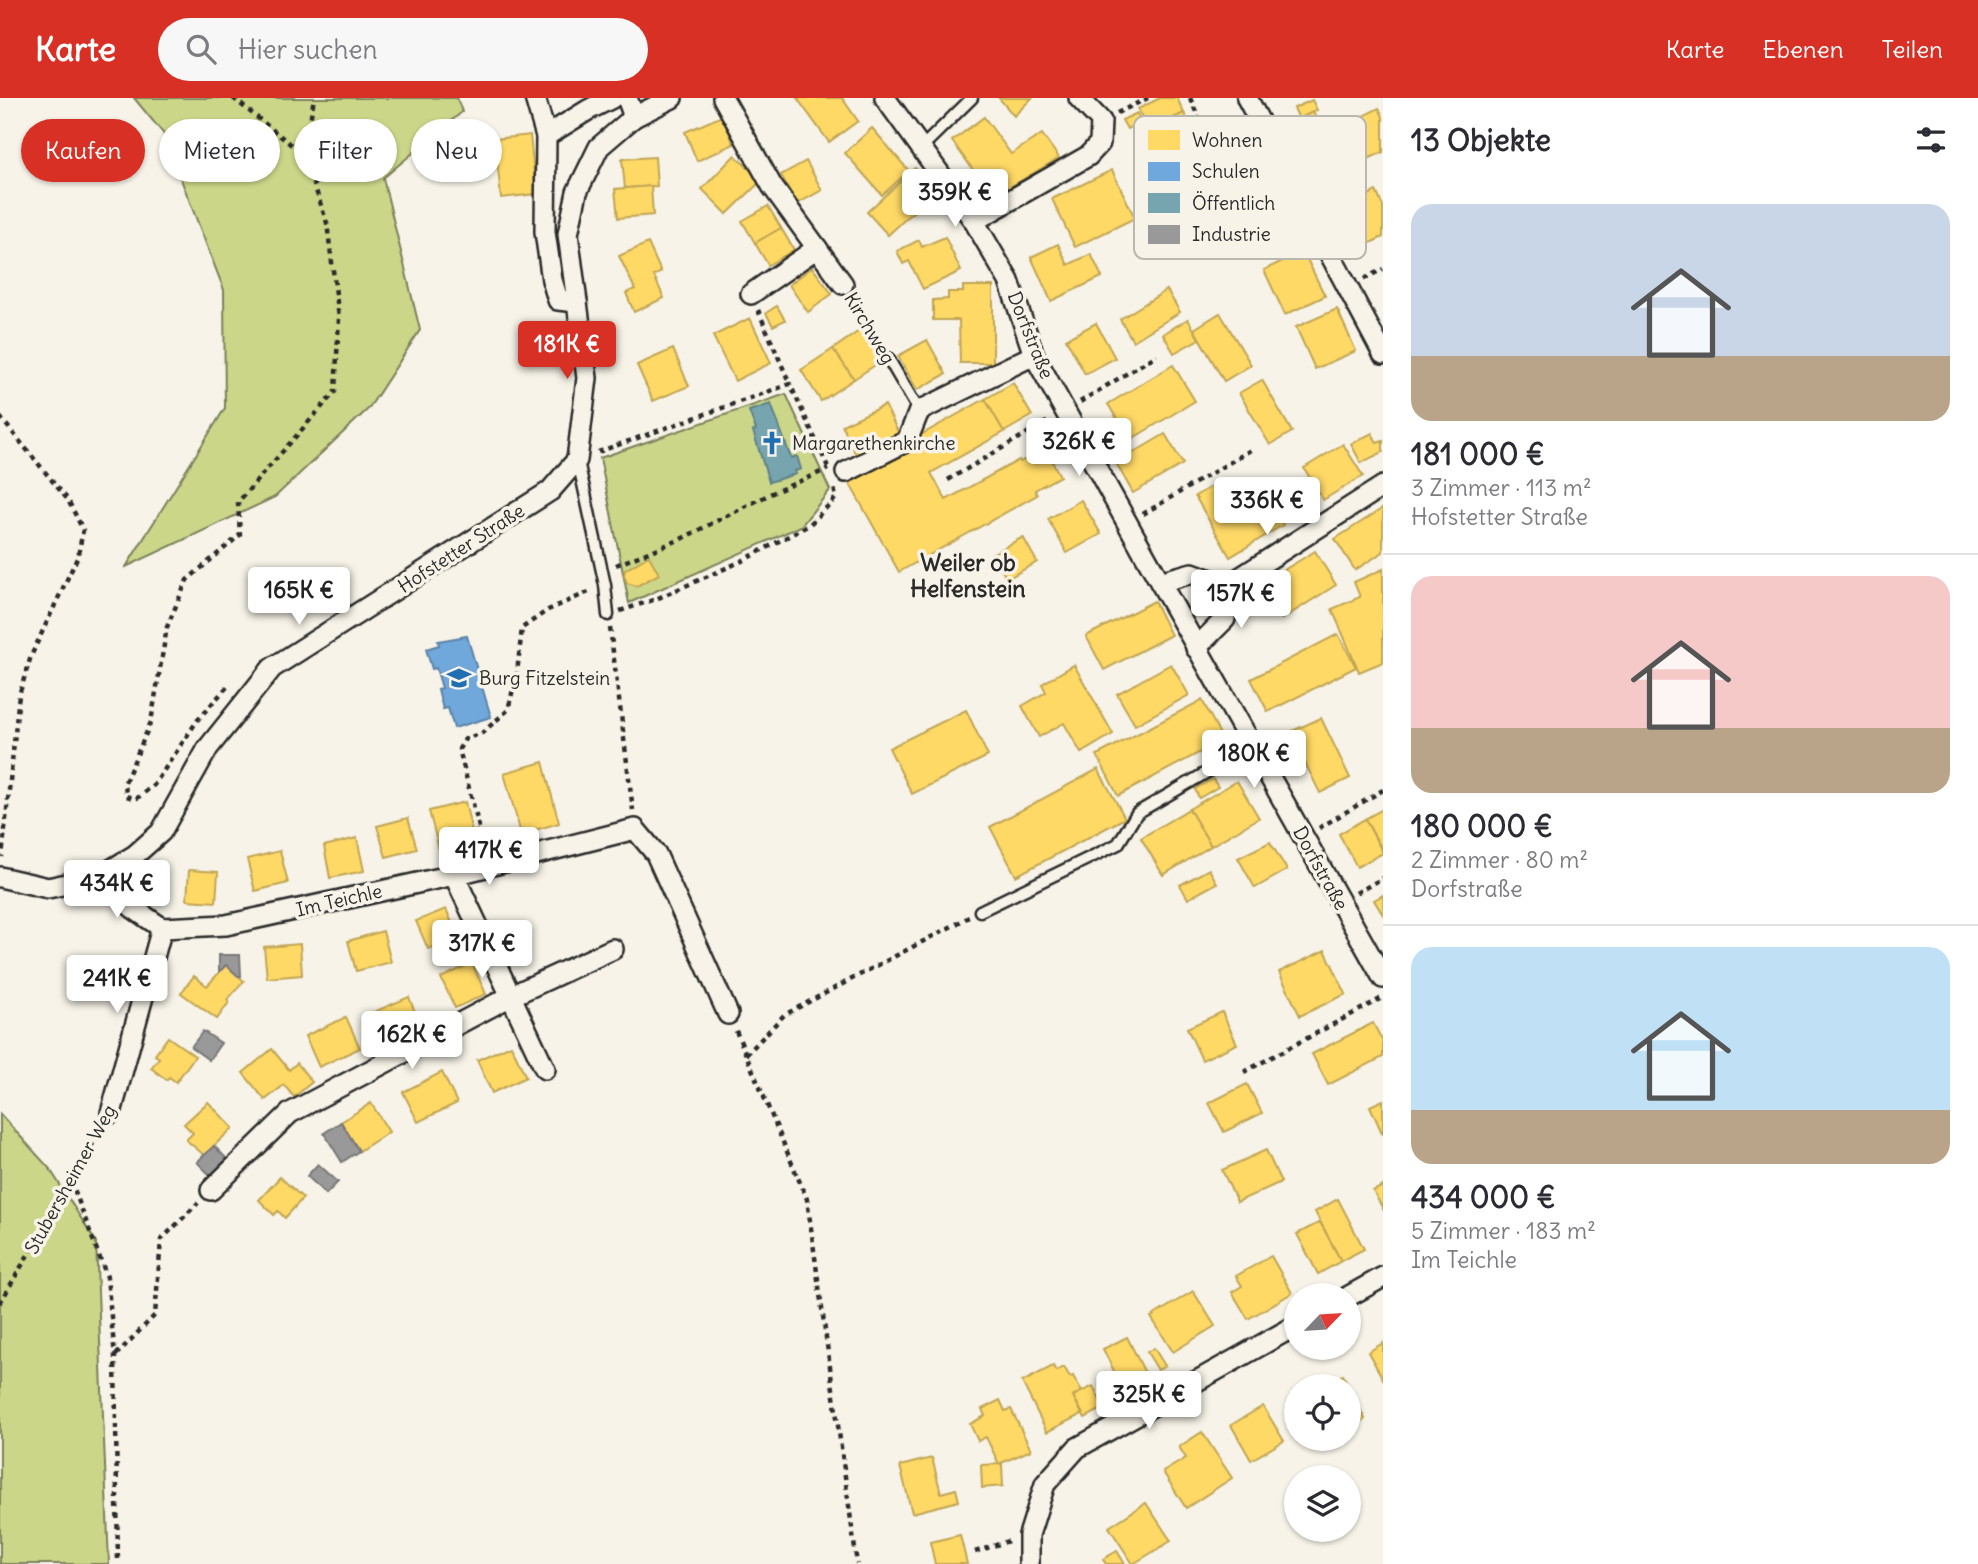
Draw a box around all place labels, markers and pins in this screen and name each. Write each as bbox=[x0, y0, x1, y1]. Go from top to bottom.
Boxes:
pin: 359K € bbox=[898, 170, 1012, 229]
pin: 181K € bbox=[510, 322, 624, 381]
pin: 326K € bbox=[1022, 418, 1136, 478]
church icon: Margarethenkirche bbox=[758, 429, 786, 457]
place label: Margarethenkirche bbox=[792, 431, 956, 455]
pin: 336K € bbox=[1210, 478, 1324, 537]
pin: 165K € bbox=[242, 568, 356, 627]
pin: 157K € bbox=[1184, 570, 1298, 630]
school or university icon: Burg Fitzelstein bbox=[445, 664, 473, 692]
place label: Burg Fitzelstein bbox=[479, 666, 610, 690]
pin: 180K € bbox=[1197, 730, 1311, 790]
pin: 417K € bbox=[432, 828, 546, 887]
pin: 434K € bbox=[60, 860, 174, 920]
pin: 317K € bbox=[425, 920, 539, 980]
pin: 241K € bbox=[60, 956, 174, 1015]
pin: 162K € bbox=[355, 1012, 469, 1071]
pin: 325K € bbox=[1092, 1372, 1206, 1431]

